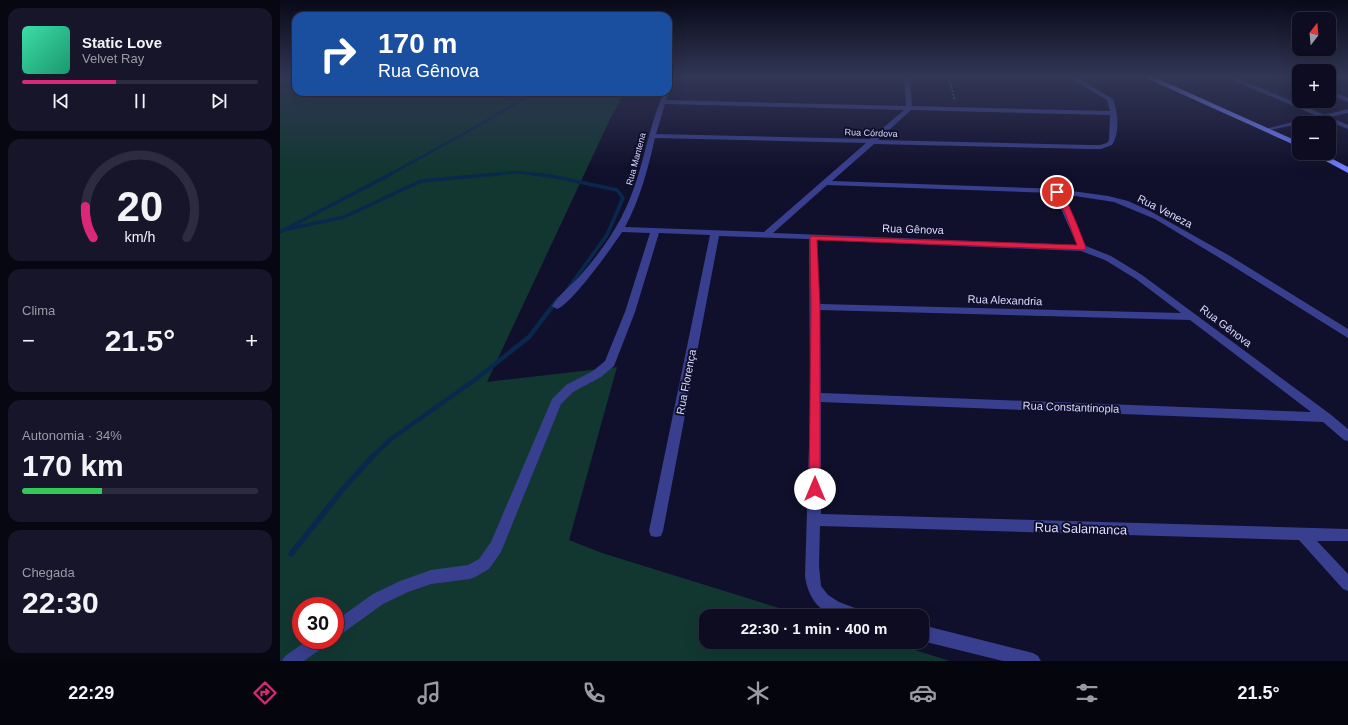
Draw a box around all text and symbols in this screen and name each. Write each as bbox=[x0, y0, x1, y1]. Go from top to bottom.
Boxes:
north arrow bbox=[1292, 12, 1336, 56]
map controls bbox=[1292, 12, 1336, 160]
icon: right bbox=[312, 28, 364, 80]
text: 170 m bbox=[378, 28, 457, 59]
text: Static Love bbox=[82, 34, 162, 51]
text: Velvet Ray bbox=[82, 51, 144, 66]
text: Rua Gênova bbox=[378, 61, 479, 81]
button: + bbox=[1292, 64, 1336, 108]
icon: previous bbox=[50, 90, 72, 112]
icon: pause bbox=[129, 90, 151, 112]
icon: next bbox=[208, 90, 230, 112]
button: − bbox=[1292, 116, 1336, 160]
street label: Rua Córdova bbox=[844, 127, 898, 139]
street label: Rua Mantena bbox=[624, 132, 648, 186]
pin bbox=[1040, 175, 1074, 209]
icon: arrive bbox=[1046, 181, 1068, 203]
text: 20 bbox=[117, 183, 163, 230]
street label: Rua Veneza bbox=[1136, 192, 1195, 230]
street label: Rua Gênova bbox=[882, 222, 945, 236]
text: km/h bbox=[125, 228, 156, 244]
street label: Rua Alexandria bbox=[968, 293, 1043, 307]
text: Clima bbox=[22, 303, 55, 318]
street label: Rua Gênova bbox=[1198, 303, 1255, 350]
text: 21.5° bbox=[105, 324, 175, 357]
text: − bbox=[22, 328, 35, 353]
text: + bbox=[245, 328, 258, 353]
street label: Rua Florença bbox=[674, 348, 698, 416]
street label: Rua Constantinopla bbox=[1023, 399, 1120, 415]
text: Autonomia · 34% bbox=[22, 428, 122, 443]
text: 170 km bbox=[22, 449, 124, 482]
position arrow bbox=[794, 468, 836, 510]
street label: Rua Salamanca bbox=[1034, 519, 1128, 538]
text: Chegada bbox=[22, 565, 75, 580]
text: 22:30 bbox=[22, 586, 99, 619]
speed limit sign: 30 bbox=[292, 597, 344, 649]
text: 22:30 · 1 min · 400 m bbox=[741, 620, 887, 637]
icon: directions bbox=[251, 679, 279, 707]
icon: music bbox=[415, 679, 443, 707]
icon: phone bbox=[580, 679, 608, 707]
icon: climate bbox=[744, 679, 772, 707]
icon: car bbox=[909, 679, 937, 707]
icon: filters bbox=[1073, 679, 1101, 707]
text: 22:29 bbox=[68, 683, 114, 703]
text: 21.5° bbox=[1237, 683, 1280, 703]

